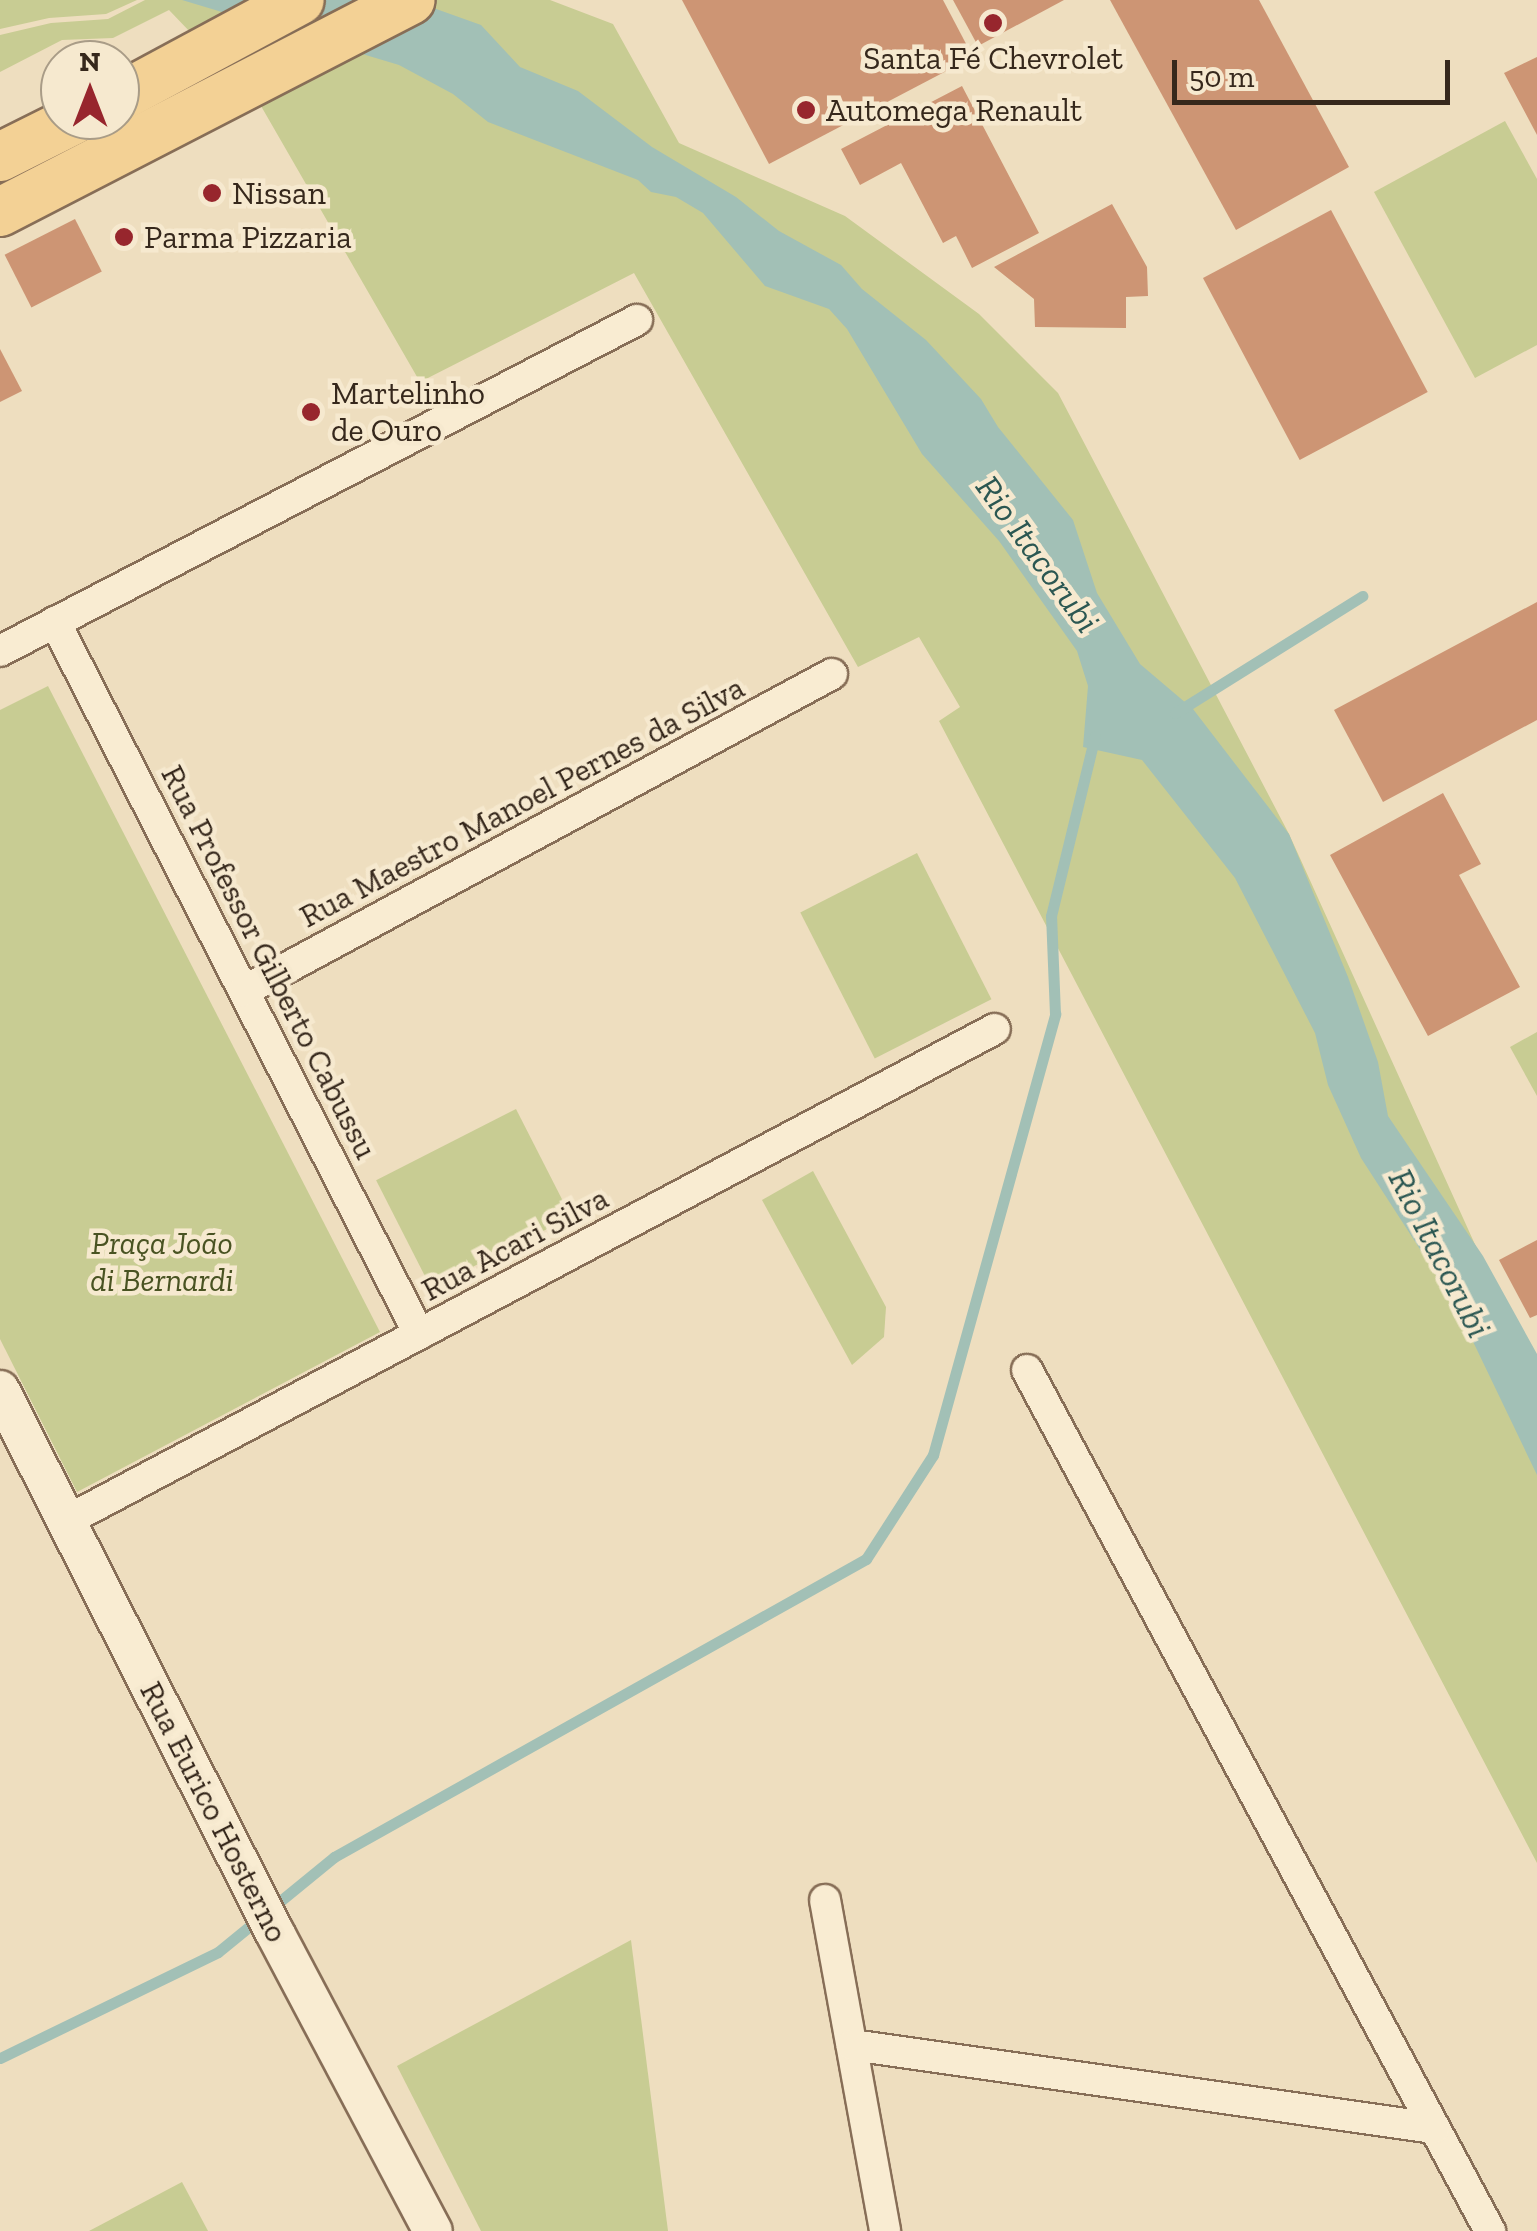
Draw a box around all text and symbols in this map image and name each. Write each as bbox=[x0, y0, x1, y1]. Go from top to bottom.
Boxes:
marker: Santa Fé Chevrolet bbox=[982, 12, 1004, 34]
place label: Santa Fé Chevrolet bbox=[863, 39, 1123, 77]
north arrow bbox=[40, 40, 140, 140]
scale bar bbox=[1177, 40, 1454, 102]
text: N bbox=[79, 45, 101, 78]
text: 50 m bbox=[1189, 59, 1254, 95]
place label: Automega Renault bbox=[826, 91, 1082, 129]
marker: Automega Renault bbox=[795, 99, 817, 121]
place label: Nissan bbox=[232, 174, 326, 212]
marker: Nissan bbox=[201, 182, 223, 204]
place label: Parma Pizzaria bbox=[144, 218, 352, 256]
marker: Parma Pizzaria bbox=[113, 226, 135, 248]
place label: Martelinho de Ouro bbox=[331, 375, 485, 450]
marker: Martelinho de Ouro bbox=[300, 401, 322, 423]
water label: Rio Itacorubi bbox=[967, 467, 1109, 641]
street label: Rua Maestro Manoel Pernes da Silva bbox=[293, 668, 751, 936]
street label: Rua Professor Gilberto Cabussu bbox=[153, 759, 385, 1165]
water label: Rio Itacorubi bbox=[1380, 1162, 1500, 1344]
street label: Rua Acari Silva bbox=[415, 1179, 615, 1309]
park label: Praça João di Bernardi bbox=[90, 1225, 234, 1300]
street label: Rua Eurico Hosterno bbox=[132, 1675, 296, 1949]

